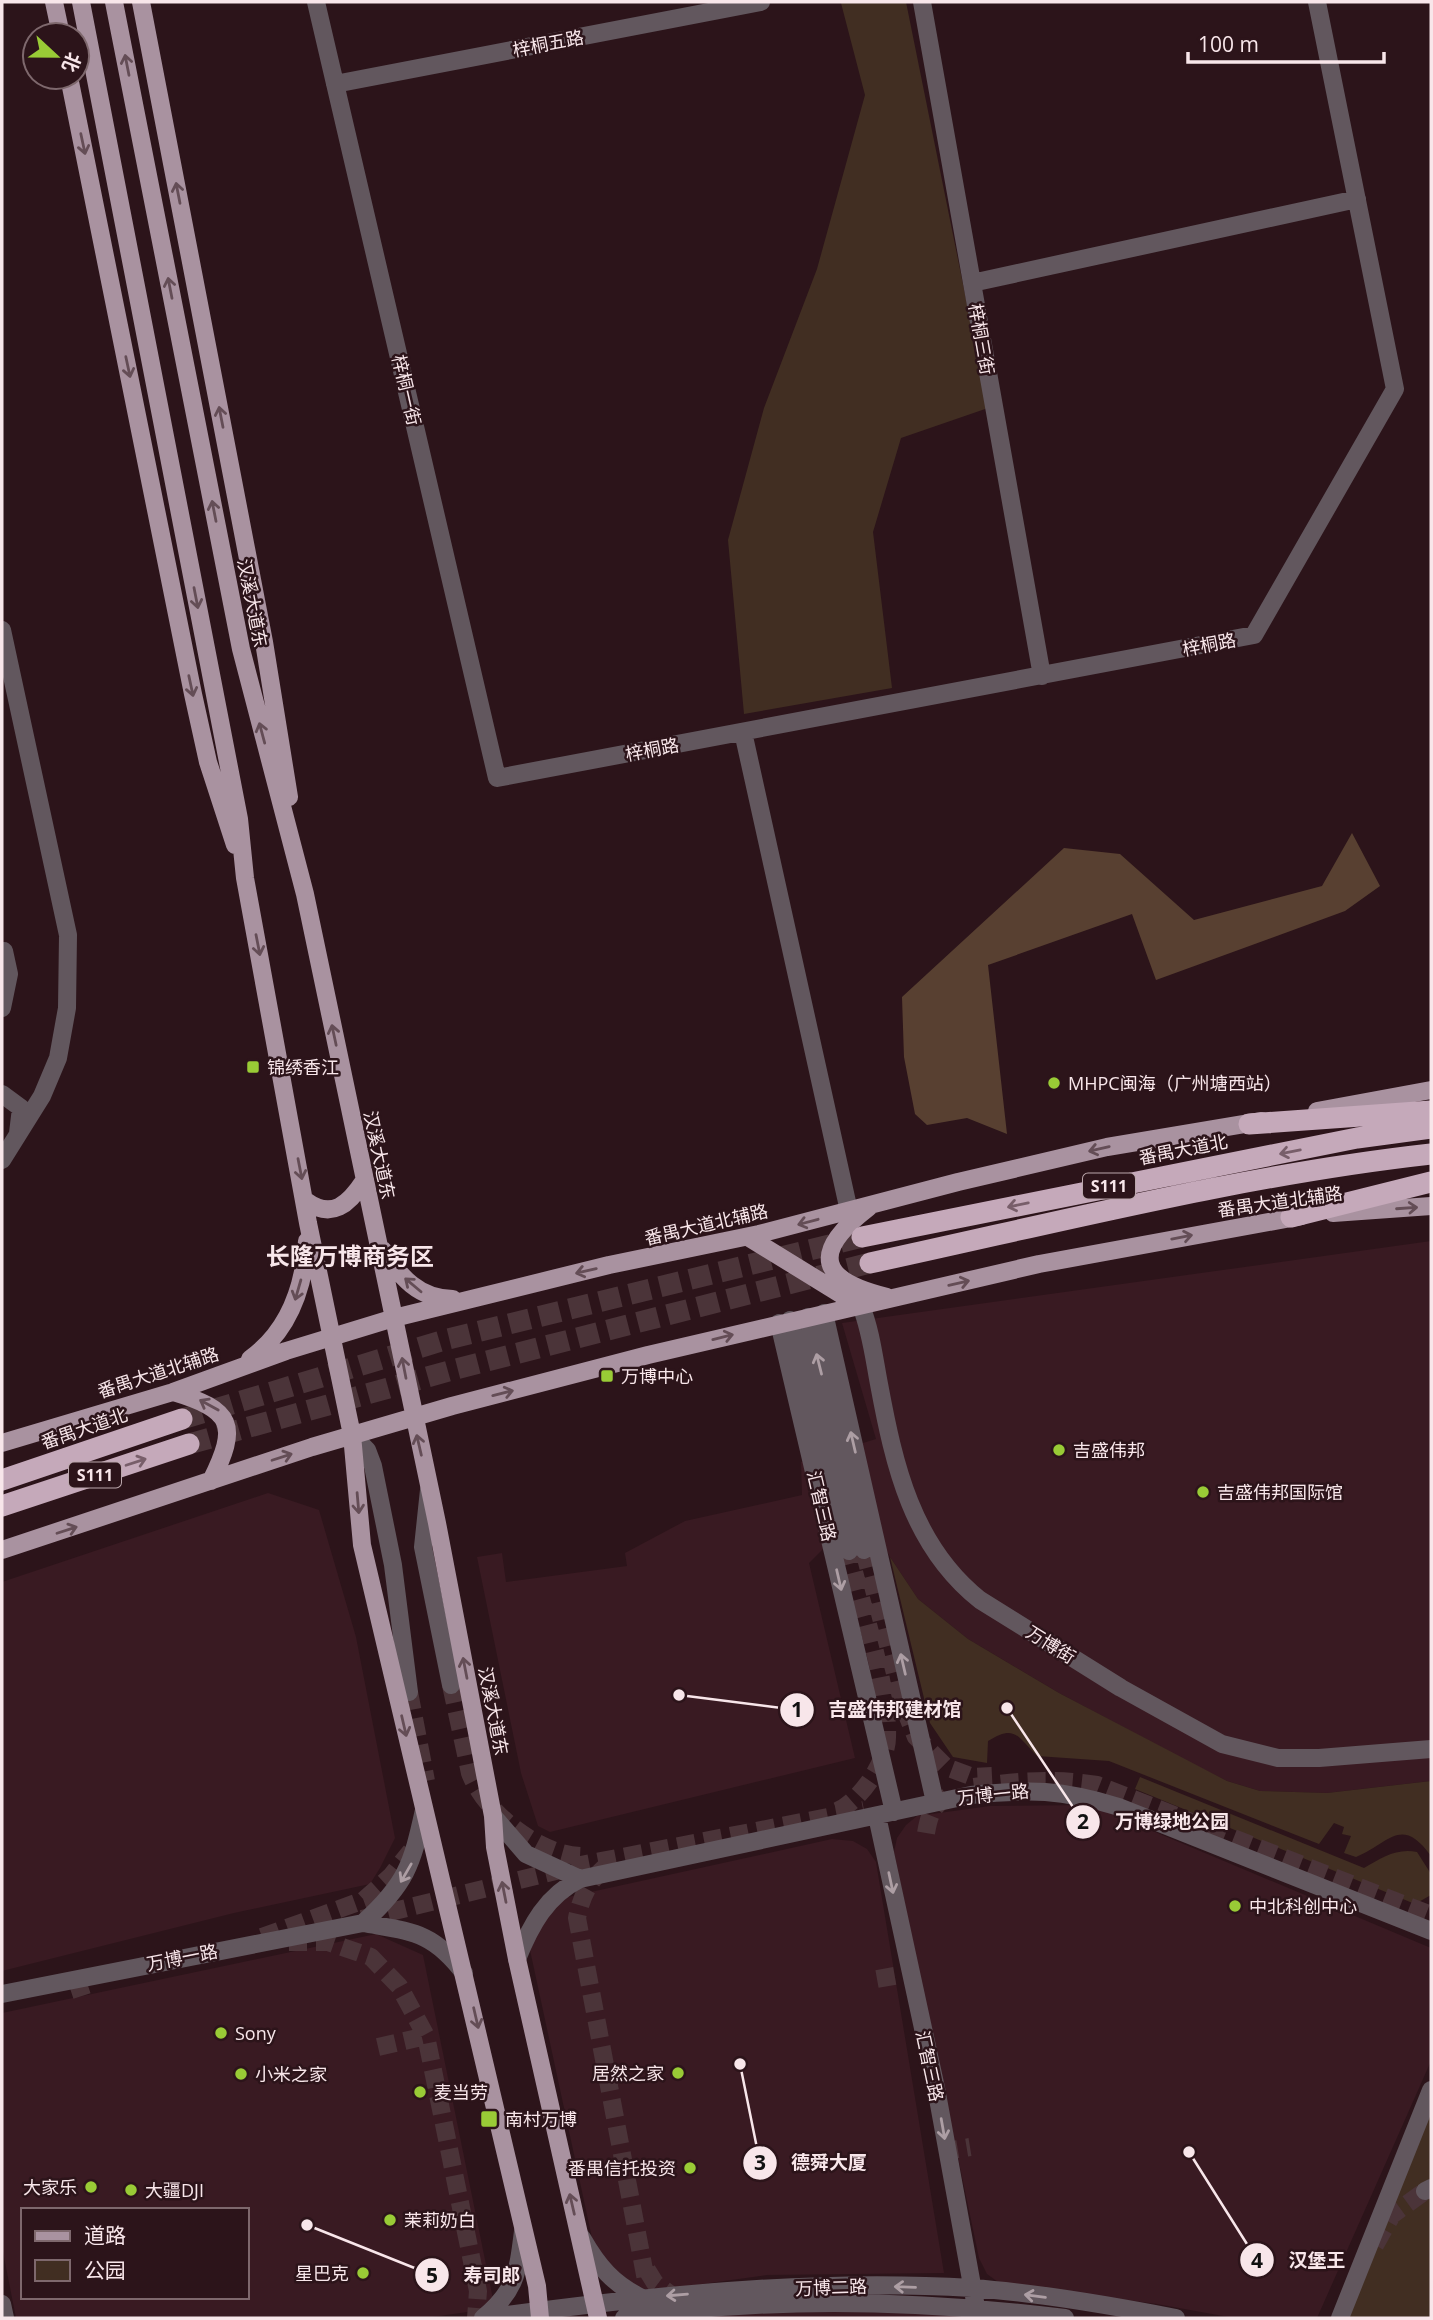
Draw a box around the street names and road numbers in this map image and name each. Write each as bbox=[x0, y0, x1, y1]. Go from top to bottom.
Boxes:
street label: 梓桐五路 bbox=[510, 24, 586, 62]
street label: 梓桐三街 bbox=[964, 301, 1000, 377]
street label: 梓桐一街 bbox=[387, 352, 427, 428]
street label: 汉溪大道东 bbox=[233, 557, 273, 649]
street label: 梓桐路 bbox=[1180, 627, 1238, 661]
street label: 梓桐路 bbox=[623, 732, 681, 766]
street label: 汉溪大道东 bbox=[359, 1108, 401, 1202]
street label: 番禺大道北 bbox=[1137, 1129, 1229, 1169]
road number: S111 bbox=[1083, 1174, 1135, 1198]
street label: 番禺大道北辅路 bbox=[1216, 1180, 1344, 1222]
street label: 番禺大道北辅路 bbox=[642, 1198, 770, 1250]
street label: 番禺大道北辅路 bbox=[94, 1341, 222, 1403]
street label: 番禺大道北 bbox=[38, 1402, 130, 1454]
road number: S111 bbox=[69, 1462, 121, 1488]
street label: 汇智三路 bbox=[802, 1468, 842, 1544]
street label: 万博街 bbox=[1022, 1620, 1080, 1668]
street label: 汉溪大道东 bbox=[474, 1665, 514, 1757]
street label: 万博一路 bbox=[956, 1778, 1030, 1810]
street label: 万博一路 bbox=[144, 1938, 220, 1976]
street label: 汇智三路 bbox=[911, 2028, 949, 2104]
street label: 万博二路 bbox=[795, 2274, 867, 2300]

